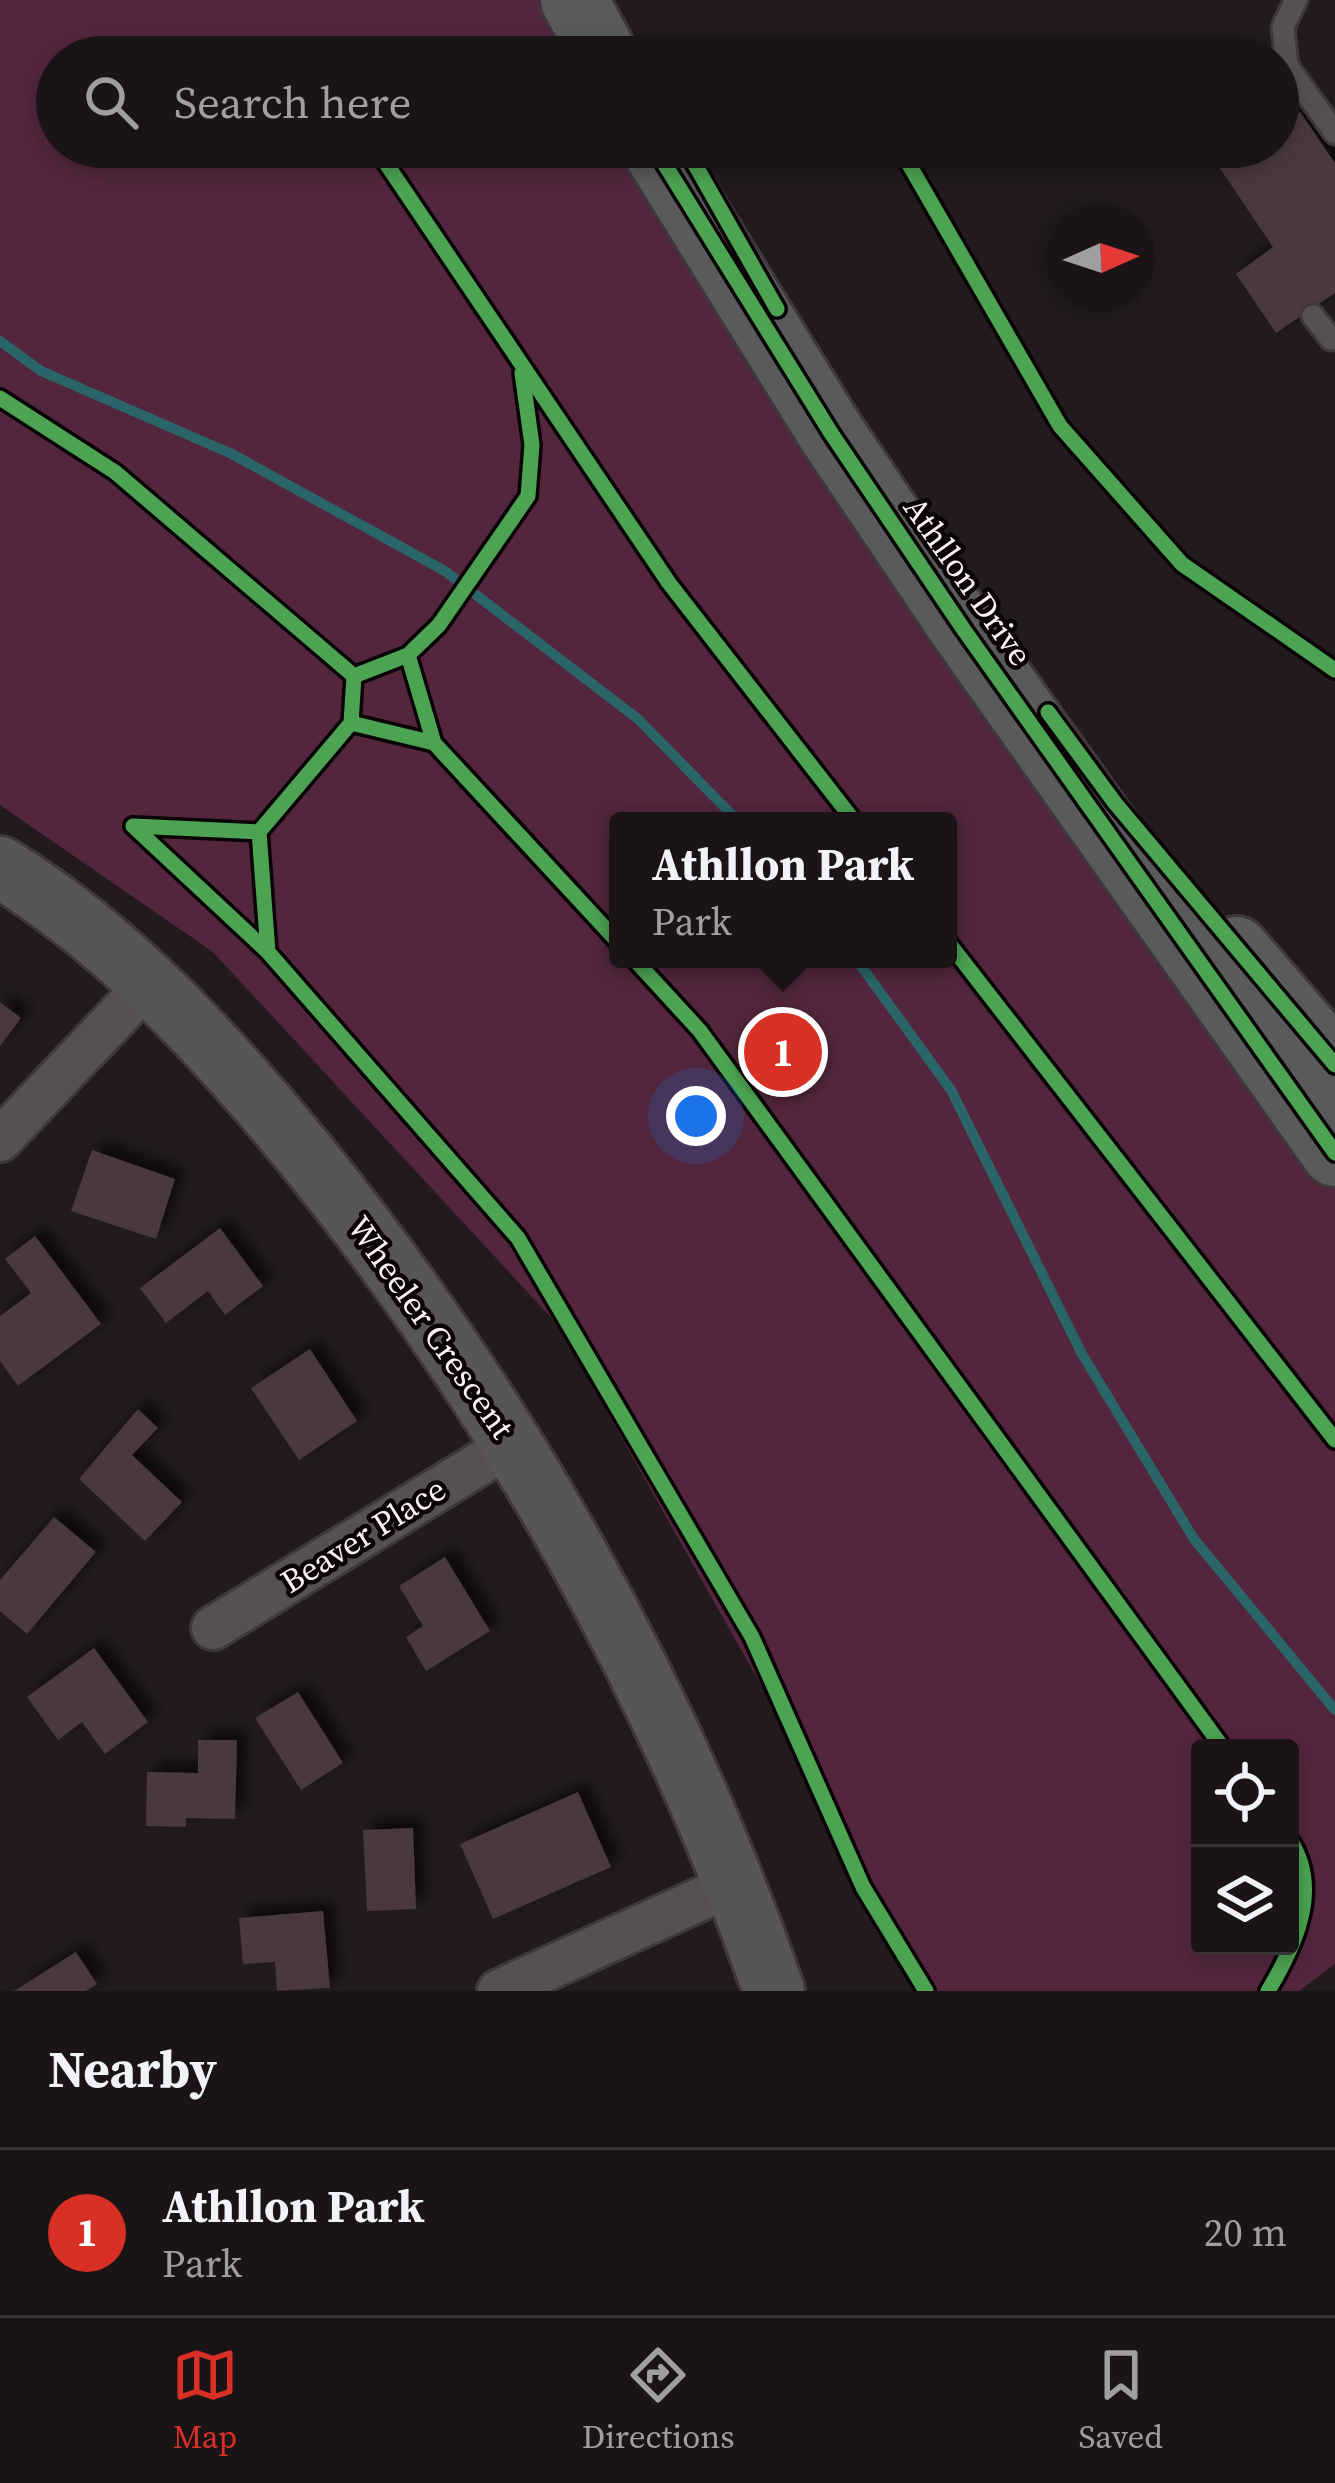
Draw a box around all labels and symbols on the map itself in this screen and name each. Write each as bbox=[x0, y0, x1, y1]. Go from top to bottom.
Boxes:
north arrow bbox=[1047, 204, 1155, 312]
street label: Athllon Drive bbox=[893, 487, 1043, 675]
pin: 1 bbox=[744, 1007, 822, 1097]
your location bbox=[666, 1086, 726, 1146]
street label: Wheeler Crescent bbox=[337, 1207, 525, 1448]
street label: Beaver Place bbox=[272, 1466, 454, 1604]

